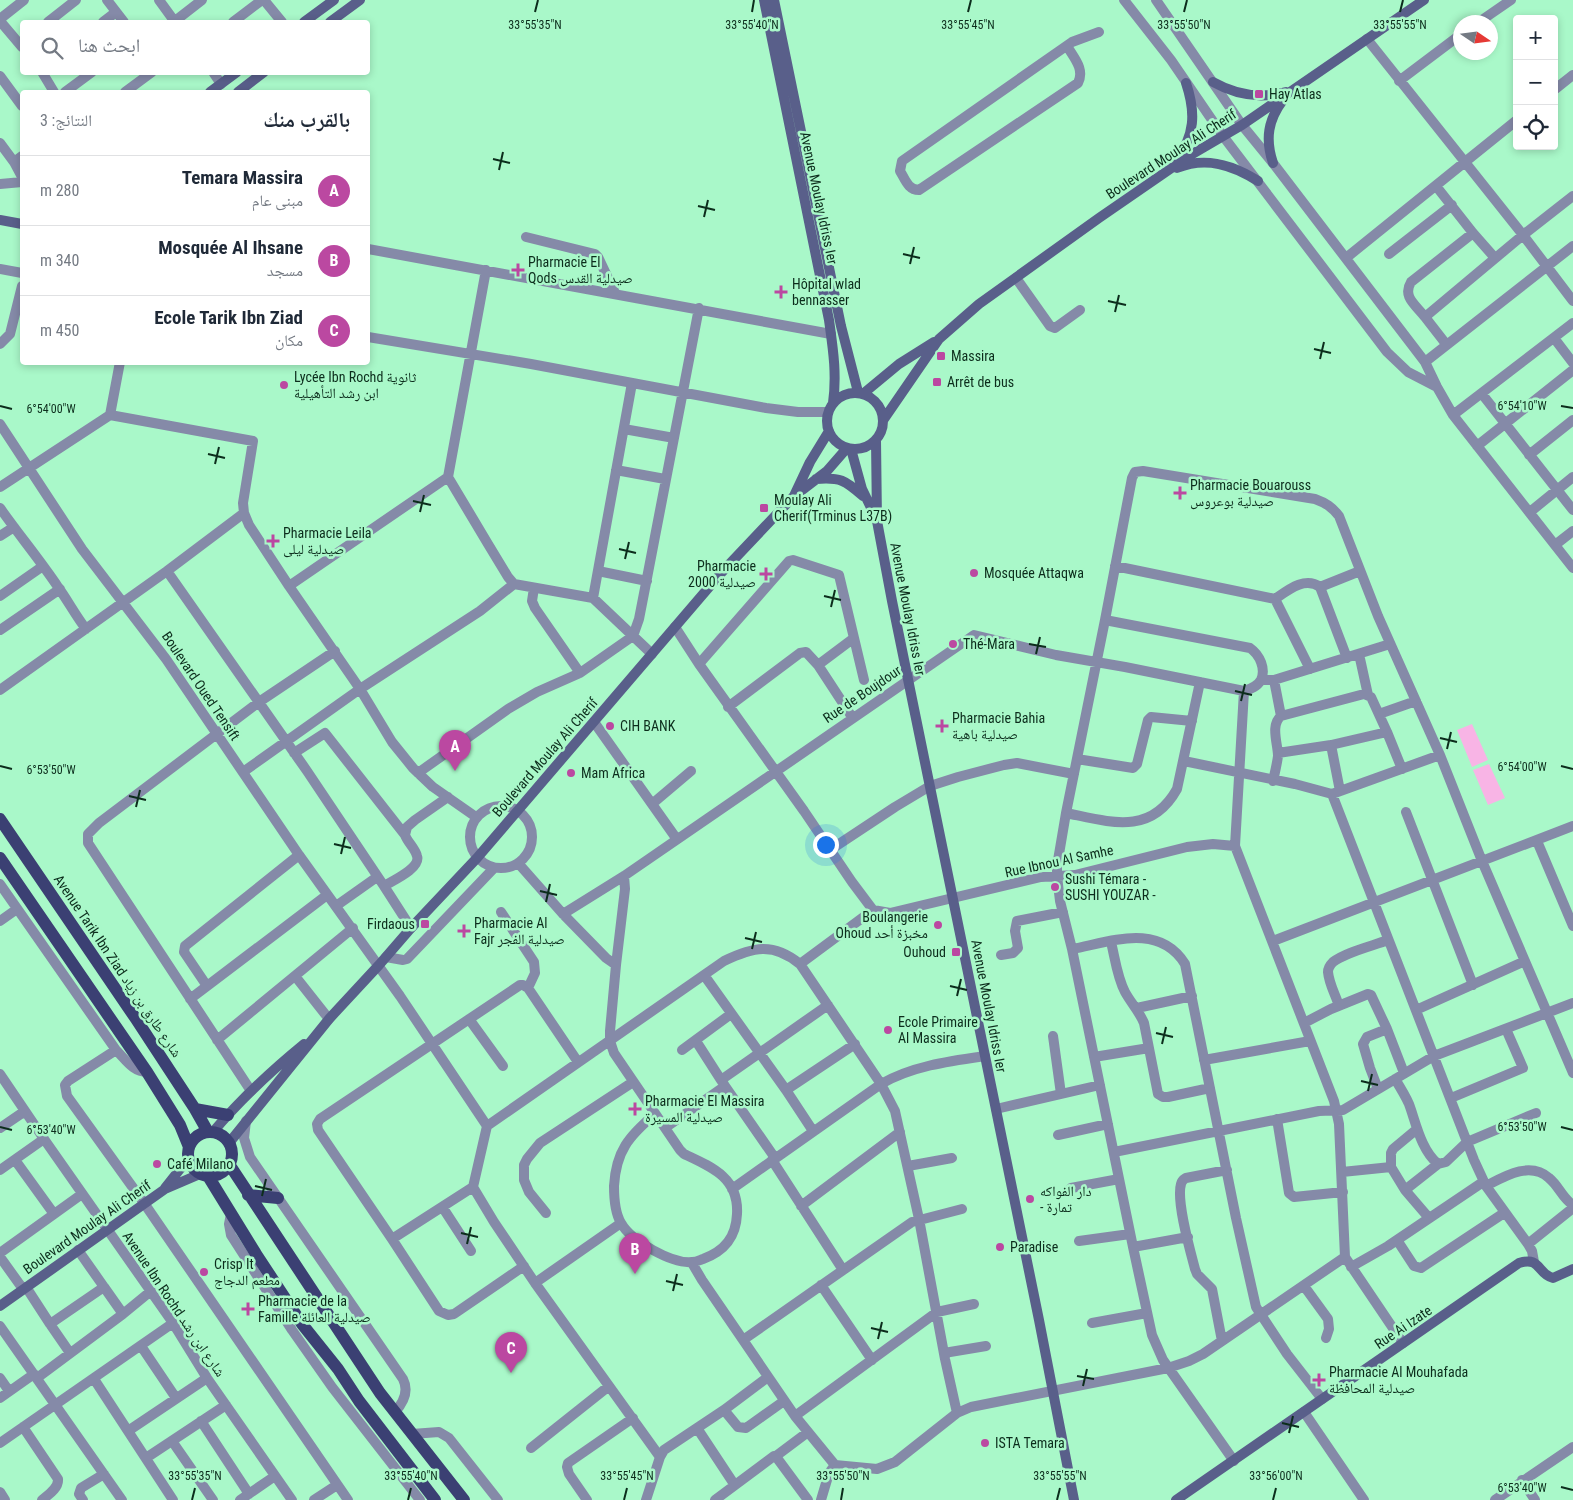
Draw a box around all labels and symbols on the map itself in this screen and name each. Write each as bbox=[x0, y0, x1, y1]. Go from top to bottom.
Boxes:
north arrow bbox=[1453, 15, 1498, 60]
text: 33°55'35"N bbox=[508, 18, 562, 32]
text: 33°55'40"N bbox=[725, 18, 779, 32]
text: 33°55'45"N bbox=[941, 18, 995, 32]
text: 33°55'50"N bbox=[1157, 18, 1211, 32]
text: 33°55'55"N bbox=[1373, 18, 1427, 32]
place label: Hay Atlas bbox=[1269, 86, 1322, 102]
marker: Hay Atlas bbox=[1253, 88, 1265, 100]
street label: Boulevard Moulay Ali Cherif bbox=[1103, 106, 1240, 202]
street label: Avenue Moulay Idriss Ier bbox=[797, 130, 841, 266]
place label: Pharmacie El Qods صيدلية القدس bbox=[528, 254, 633, 287]
marker: Pharmacie El Qods صيدلية القدس bbox=[512, 264, 524, 276]
place label: Hôpital wlad bennasser bbox=[792, 276, 861, 308]
marker: Hôpital wlad bennasser bbox=[774, 285, 788, 299]
place label: Massira bbox=[951, 348, 995, 364]
marker: Massira bbox=[935, 350, 947, 362]
place label: Lycée Ibn Rochd ثانوية ابن رشد التأهيلية bbox=[294, 369, 417, 402]
place label: Arrêt de bus bbox=[947, 374, 1014, 390]
marker: Arrêt de bus bbox=[931, 376, 943, 388]
marker: Lycée Ibn Rochd ثانوية ابن رشد التأهيلية bbox=[278, 379, 290, 391]
text: 6°54'10"W bbox=[1497, 399, 1547, 413]
text: 6°54'00"W bbox=[26, 402, 76, 416]
place label: Pharmacie Bouarouss صيدلية بوعروس bbox=[1190, 477, 1311, 510]
marker: Pharmacie Bouarouss صيدلية بوعروس bbox=[1174, 487, 1186, 499]
place label: Moulay Ali Cherif(Trminus L37B) bbox=[774, 492, 892, 525]
marker: Moulay Ali Cherif(Trminus L37B) bbox=[758, 502, 770, 514]
place label: Pharmacie Leila صيدلية ليلى bbox=[283, 525, 372, 558]
marker: Pharmacie Leila صيدلية ليلى bbox=[267, 535, 279, 547]
street label: Avenue Moulay Idriss Ier bbox=[887, 541, 929, 677]
place label: Pharmacie 2000 صيدلية bbox=[688, 558, 756, 590]
place label: Mosquée Attaqwa bbox=[984, 565, 1084, 581]
marker: Mosquée Attaqwa bbox=[968, 567, 980, 579]
marker: Pharmacie 2000 صيدلية bbox=[760, 568, 772, 580]
street label: Boulevard Oued Tensift bbox=[159, 629, 243, 743]
place label: Thé-Mara bbox=[963, 636, 1015, 652]
marker: Thé-Mara bbox=[947, 638, 959, 650]
street label: Rue de Boujdour bbox=[820, 662, 904, 726]
street label: Boulevard Moulay Ali Cherif bbox=[489, 694, 601, 820]
place label: Pharmacie Bahia صيدلية باهية bbox=[952, 710, 1045, 742]
place label: CIH BANK bbox=[620, 718, 676, 734]
marker: CIH BANK bbox=[604, 720, 616, 732]
marker: Pharmacie Bahia صيدلية باهية bbox=[936, 720, 948, 732]
pin: A bbox=[439, 730, 471, 771]
text: 6°54'00"W bbox=[1497, 760, 1547, 774]
text: 6°53'50"W bbox=[26, 763, 76, 777]
place label: Mam Africa bbox=[581, 765, 645, 781]
marker: Mam Africa bbox=[565, 767, 577, 779]
your location bbox=[813, 832, 839, 858]
street label: Rue Ibnou Al Samhe bbox=[1003, 842, 1115, 880]
place label: Sushi Témara - SUSHI YOUZAR - bbox=[1065, 871, 1156, 903]
street label: Avenue Tarik Ibn Ziad شارع طارق بن زياد bbox=[49, 872, 185, 1061]
marker: Sushi Témara - SUSHI YOUZAR - bbox=[1049, 881, 1061, 893]
place label: Boulangerie Ohoud مخبزة أحد bbox=[836, 909, 928, 942]
place label: Pharmacie Al Fajr صيدلية الفجر bbox=[474, 915, 565, 948]
place label: Firdaous bbox=[367, 916, 415, 932]
marker: Firdaous bbox=[419, 918, 431, 930]
marker: Boulangerie Ohoud مخبزة أحد bbox=[932, 919, 944, 931]
marker: Pharmacie Al Fajr صيدلية الفجر bbox=[458, 925, 470, 937]
street label: Avenue Moulay Idriss Ier bbox=[968, 938, 1010, 1074]
place label: Ouhoud bbox=[903, 944, 946, 960]
marker: Ouhoud bbox=[950, 946, 962, 958]
place label: Ecole Primaire Al Massira bbox=[898, 1014, 978, 1046]
marker: Ecole Primaire Al Massira bbox=[882, 1024, 894, 1036]
place label: Pharmacie El Massira صيدلية المسيرة bbox=[645, 1093, 765, 1126]
marker: Pharmacie El Massira صيدلية المسيرة bbox=[629, 1103, 641, 1115]
text: 6°53'50"W bbox=[1497, 1120, 1547, 1134]
text: 6°53'40"W bbox=[26, 1123, 76, 1137]
place label: Café Milano bbox=[167, 1156, 233, 1172]
marker: Café Milano bbox=[151, 1158, 163, 1170]
street label: Boulevard Moulay Ali Cherif bbox=[20, 1176, 154, 1277]
place label: دار الفواكه - تمارة bbox=[1040, 1183, 1092, 1216]
marker: دار الفواكه - تمارة bbox=[1024, 1193, 1036, 1205]
street label: Avenue Ibn Rochd شارع ابن رشد bbox=[118, 1228, 229, 1381]
pin: B bbox=[619, 1233, 651, 1274]
place label: Paradise bbox=[1010, 1239, 1059, 1255]
marker: Paradise bbox=[994, 1241, 1006, 1253]
place label: Crisp It مطعم الدجاج bbox=[214, 1256, 280, 1290]
marker: Crisp It مطعم الدجاج bbox=[198, 1266, 210, 1278]
place label: Pharmacie de la Famille صيدلية العائلة bbox=[258, 1293, 371, 1325]
street label: Rue Ai Izate bbox=[1371, 1302, 1435, 1352]
marker: Pharmacie de la Famille صيدلية العائلة bbox=[242, 1303, 254, 1315]
pin: C bbox=[495, 1332, 527, 1373]
place label: Pharmacie Al Mouhafada صيدلية المحافظة bbox=[1329, 1364, 1468, 1396]
marker: Pharmacie Al Mouhafada صيدلية المحافظة bbox=[1313, 1374, 1325, 1386]
place label: ISTA Temara bbox=[995, 1435, 1065, 1451]
marker: ISTA Temara bbox=[979, 1437, 991, 1449]
text: 33°55'35"N bbox=[168, 1469, 222, 1483]
text: 33°55'40"N bbox=[384, 1469, 438, 1483]
text: 33°55'45"N bbox=[600, 1469, 654, 1483]
text: 33°55'50"N bbox=[816, 1469, 870, 1483]
text: 33°55'55"N bbox=[1033, 1469, 1087, 1483]
text: 33°56'00"N bbox=[1249, 1469, 1303, 1483]
text: 6°53'40"W bbox=[1497, 1481, 1547, 1495]

